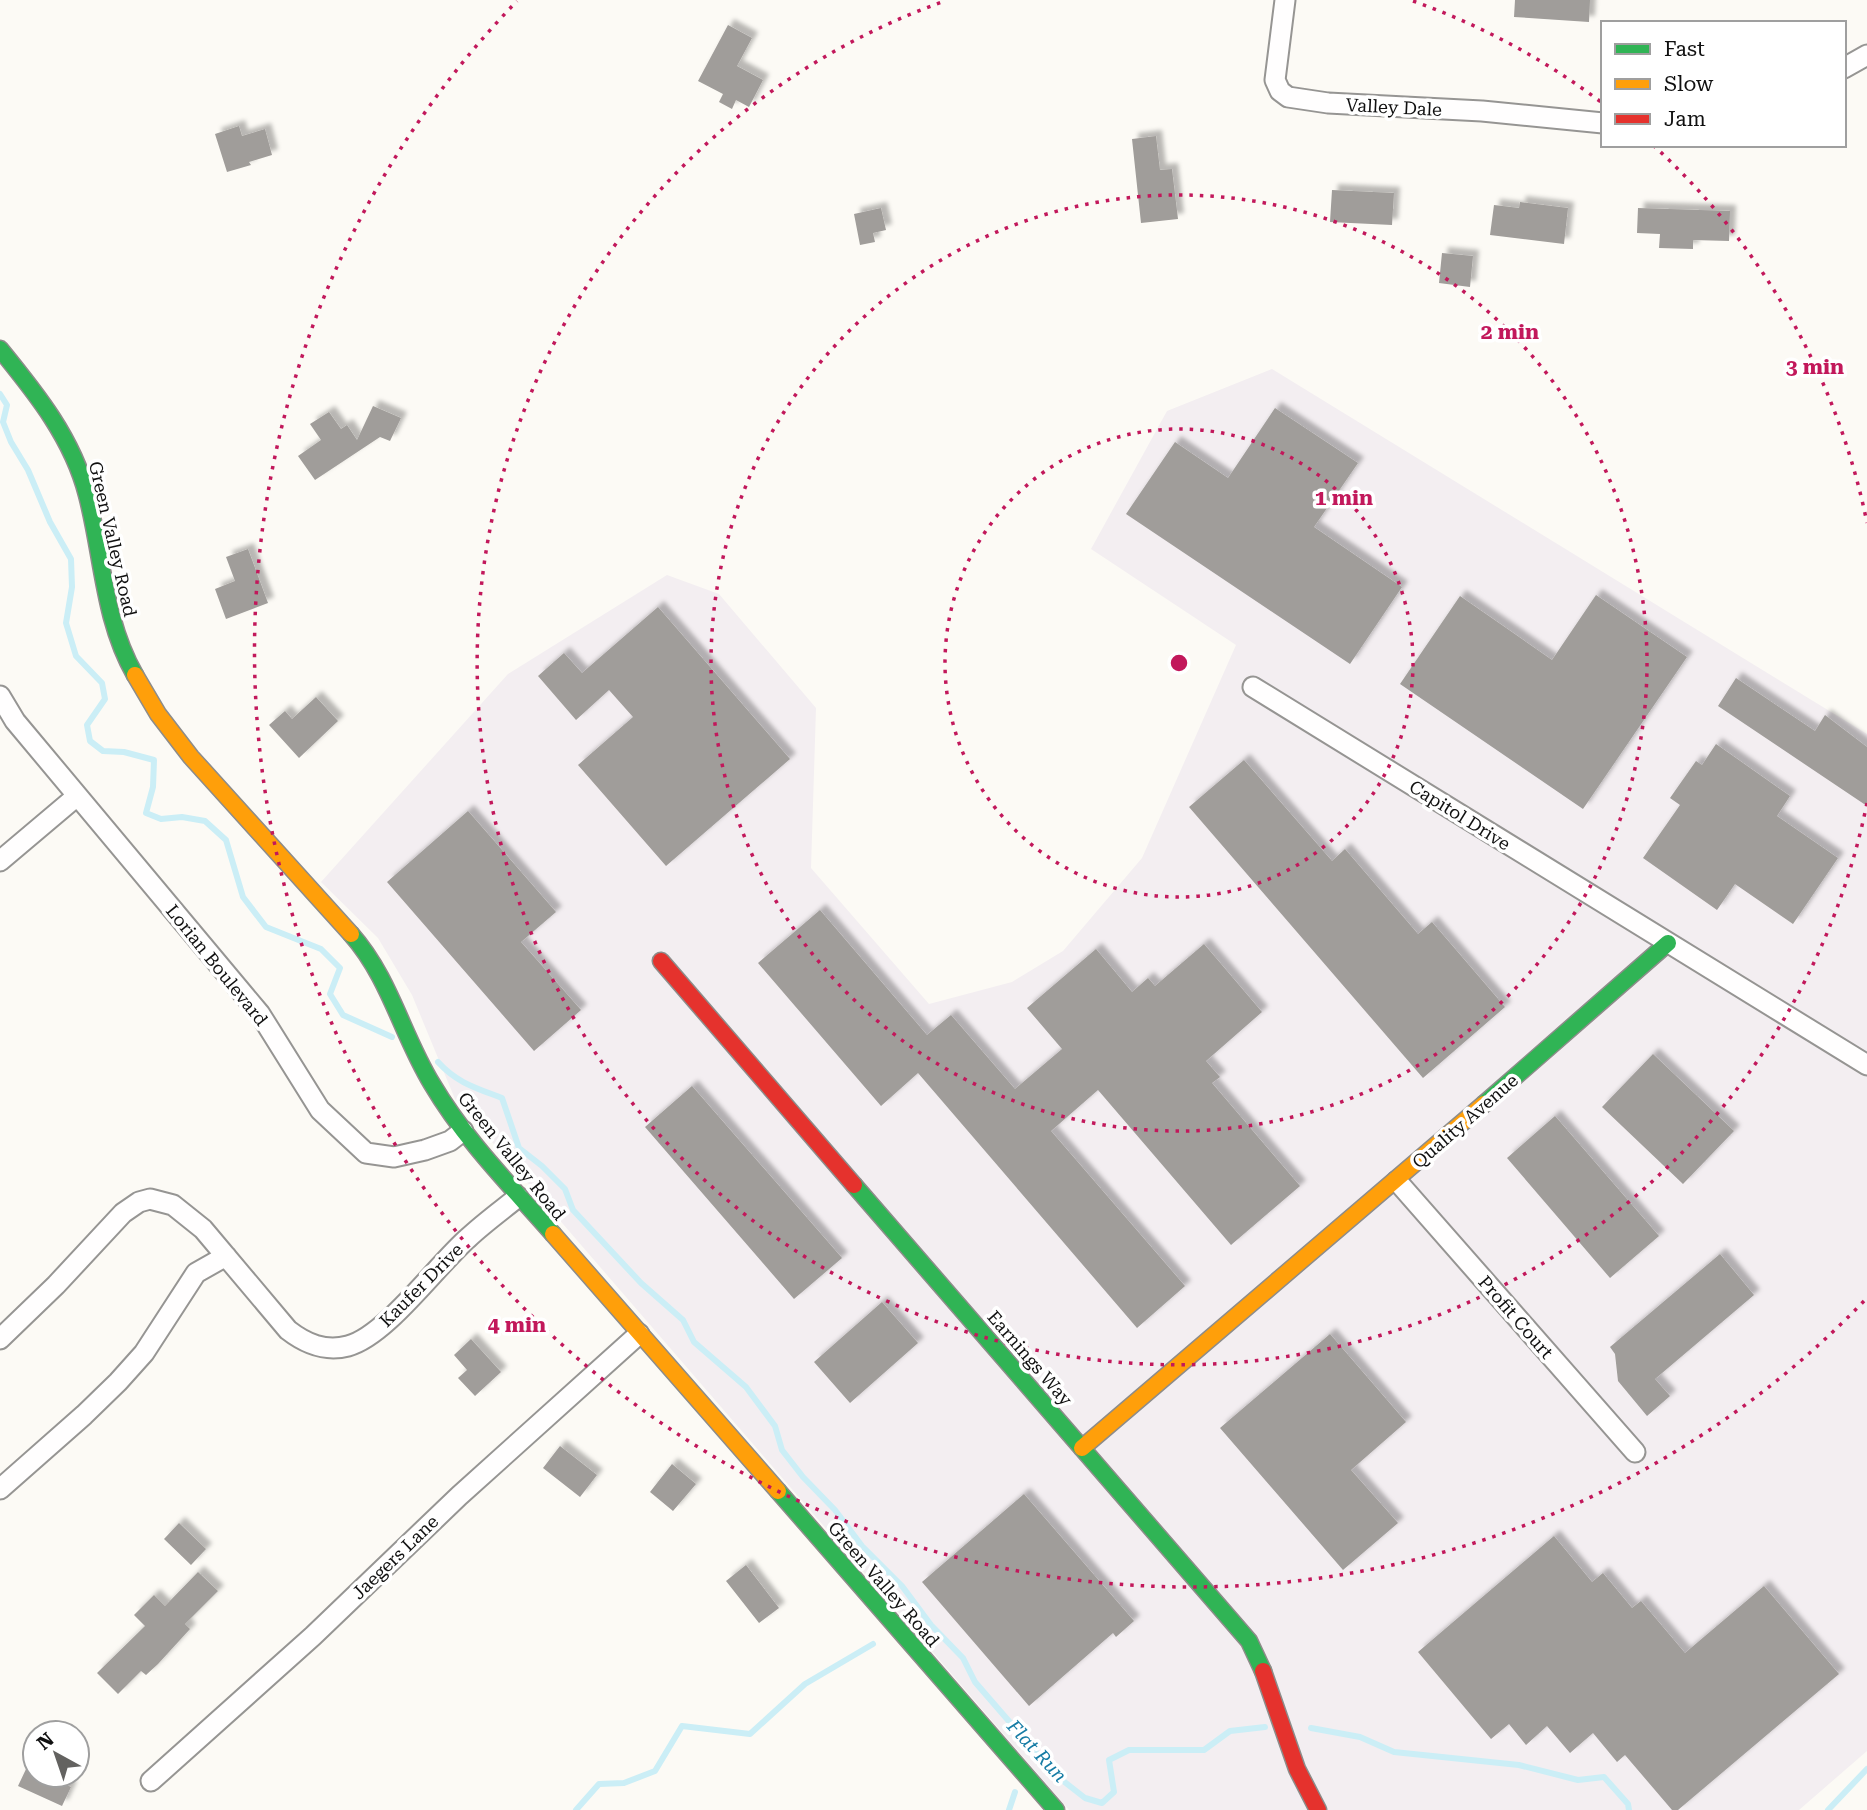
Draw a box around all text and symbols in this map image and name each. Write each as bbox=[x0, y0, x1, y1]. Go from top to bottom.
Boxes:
legend bbox=[1601, 21, 1846, 147]
text: Fast bbox=[1664, 37, 1705, 61]
text: Slow bbox=[1664, 72, 1714, 96]
street label: Valley Dale bbox=[1345, 94, 1443, 120]
text: Jam bbox=[1664, 107, 1706, 131]
text: 2 min bbox=[1481, 320, 1539, 344]
text: 3 min bbox=[1786, 355, 1844, 379]
street label: Green Valley Road bbox=[85, 459, 141, 619]
text: 1 min bbox=[1315, 486, 1373, 510]
centre of rings bbox=[1167, 651, 1191, 675]
street label: Capitol Drive bbox=[1406, 776, 1514, 854]
street label: Lorian Boulevard bbox=[162, 900, 273, 1030]
street label: Quality Avenue bbox=[1408, 1069, 1522, 1173]
street label: Green Valley Road bbox=[454, 1088, 570, 1225]
street label: Kaufer Drive bbox=[375, 1239, 467, 1331]
street label: Profit Court bbox=[1474, 1271, 1558, 1363]
street label: Earnings Way bbox=[983, 1306, 1077, 1410]
text: 4 min bbox=[488, 1313, 546, 1337]
street label: Jaegers Lane bbox=[347, 1511, 443, 1603]
street label: Green Valley Road bbox=[824, 1517, 944, 1651]
water label: Flat Run bbox=[1002, 1714, 1072, 1787]
north arrow bbox=[21, 1719, 91, 1789]
text: N bbox=[32, 1728, 59, 1755]

